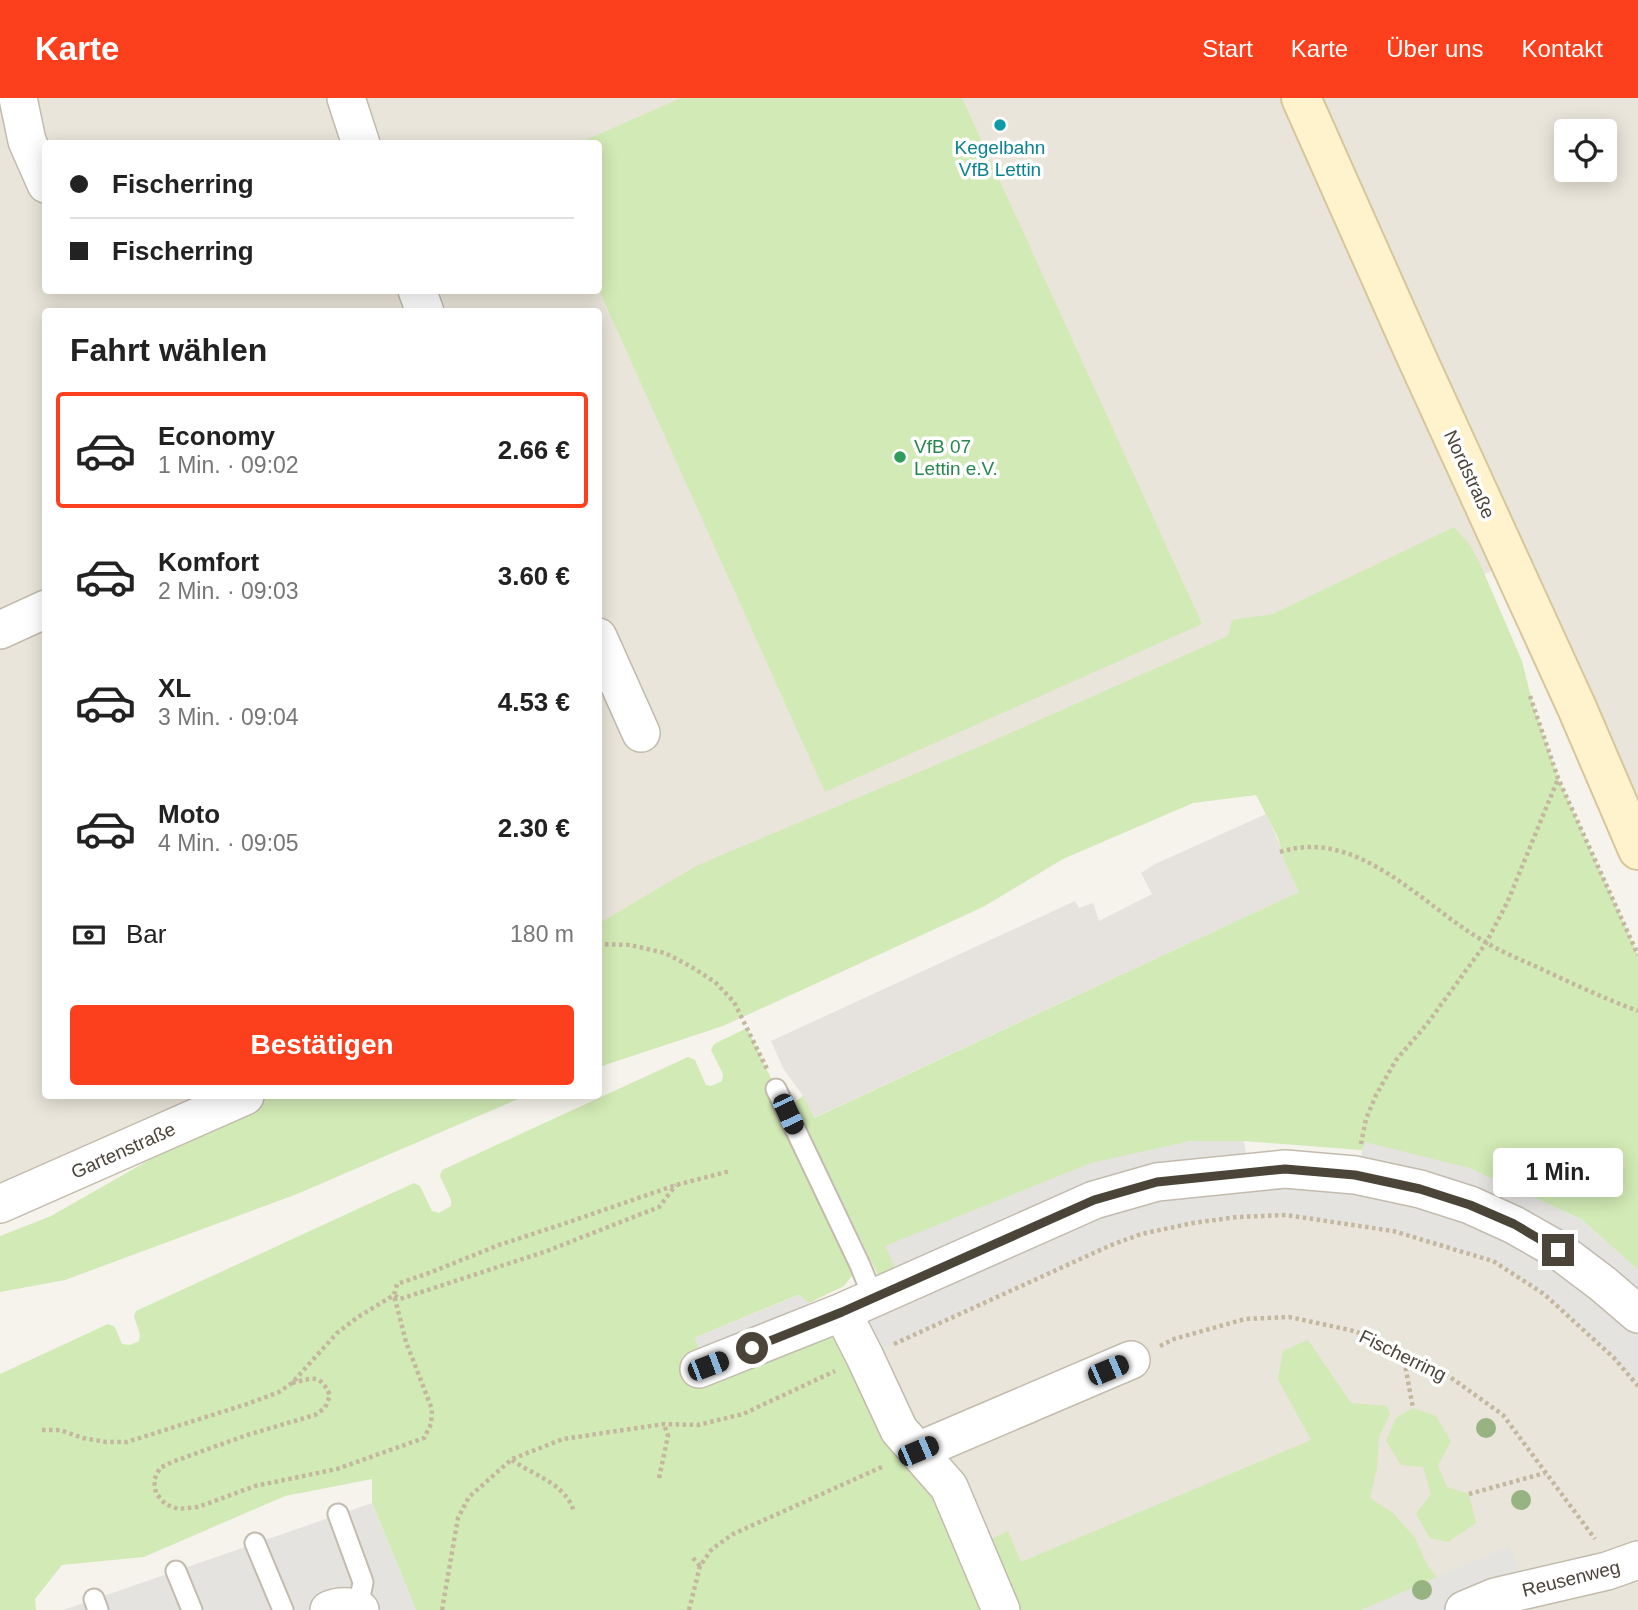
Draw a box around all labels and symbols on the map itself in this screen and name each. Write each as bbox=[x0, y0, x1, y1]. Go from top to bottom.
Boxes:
marker: Kegelbahn VfB Lettin bbox=[992, 117, 1008, 133]
place label: Kegelbahn VfB Lettin bbox=[955, 137, 1045, 180]
street label: Nordstraße bbox=[1440, 427, 1499, 522]
place label: VfB 07 Lettin e.V. bbox=[914, 436, 998, 479]
marker: VfB 07 Lettin e.V. bbox=[892, 449, 908, 465]
car bbox=[770, 1091, 807, 1137]
street label: Gartenstraße bbox=[68, 1118, 179, 1183]
callout: 1 Min. bbox=[1493, 1148, 1623, 1198]
route end bbox=[1542, 1234, 1574, 1266]
street label: Fischerring bbox=[1356, 1325, 1450, 1385]
route start bbox=[736, 1332, 768, 1364]
car bbox=[685, 1349, 732, 1383]
car bbox=[1085, 1352, 1132, 1388]
car bbox=[895, 1433, 942, 1469]
street label: Reusenweg bbox=[1520, 1556, 1622, 1601]

